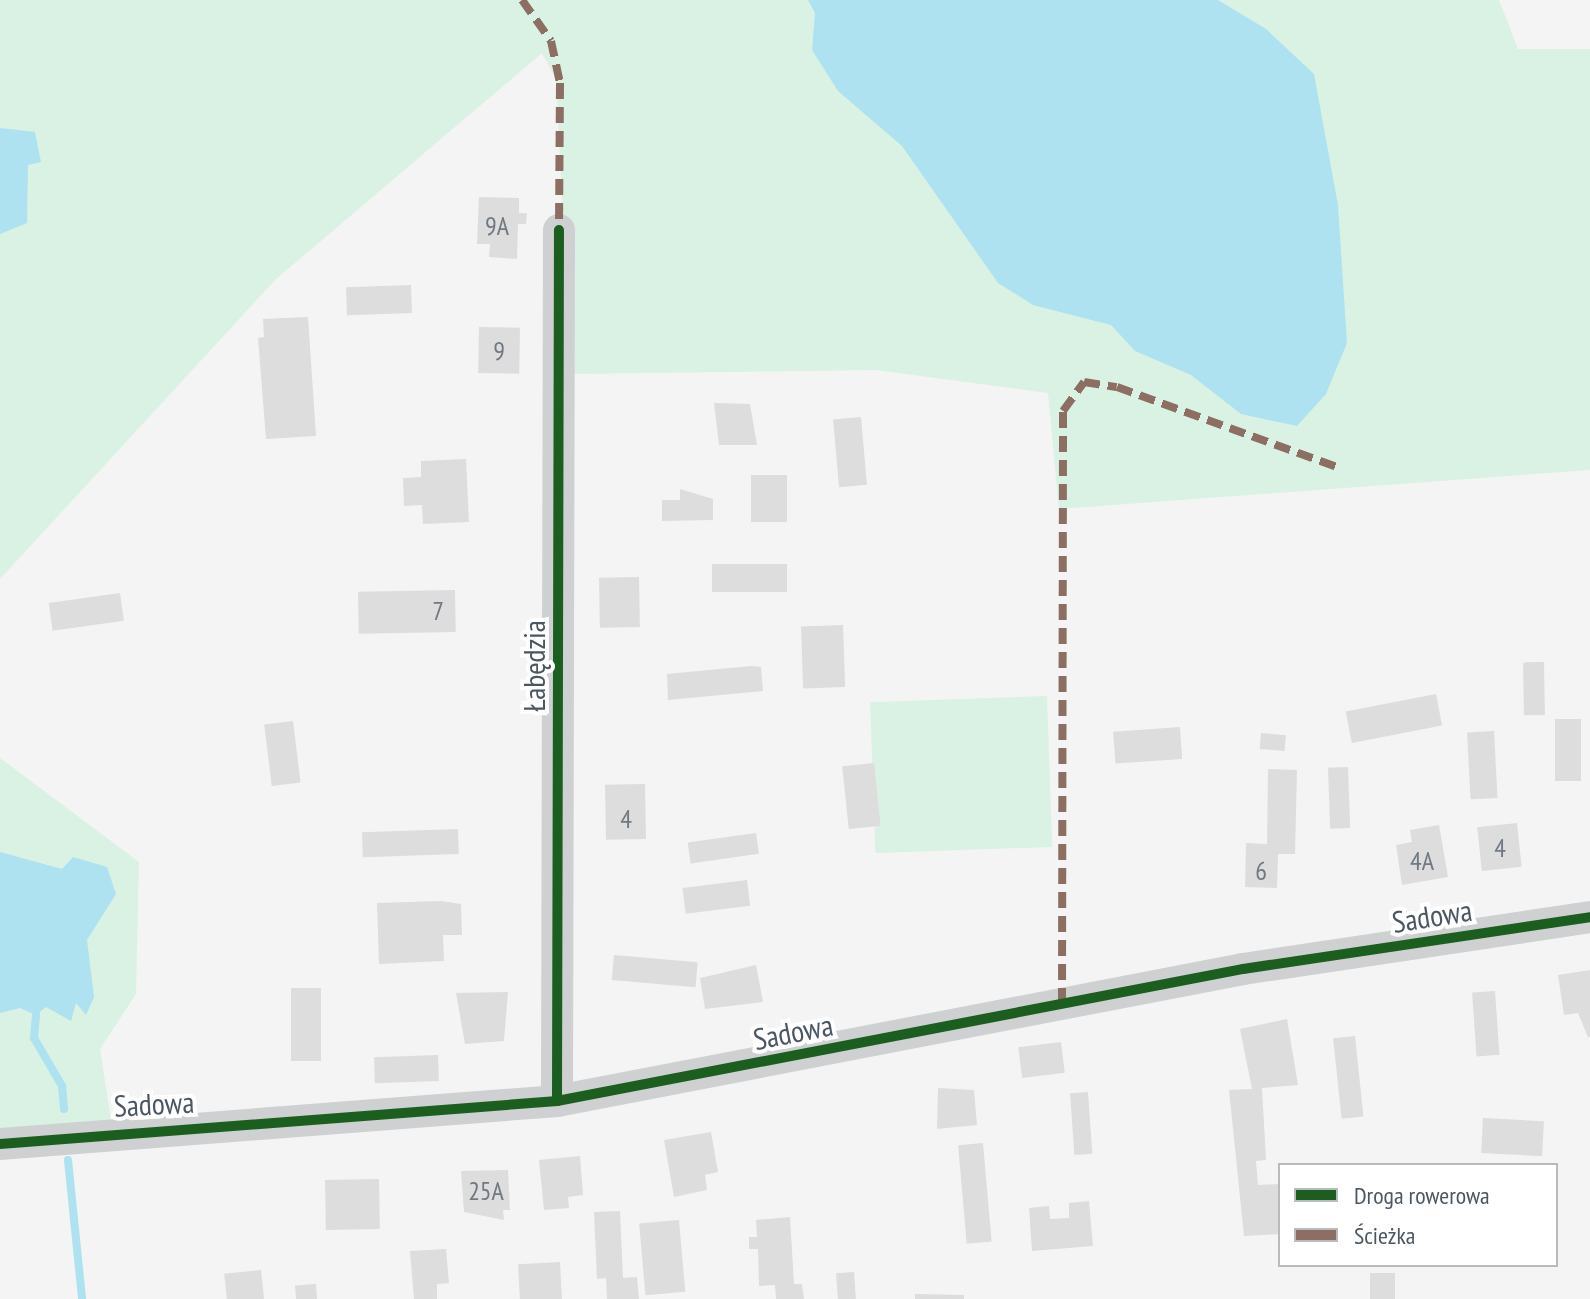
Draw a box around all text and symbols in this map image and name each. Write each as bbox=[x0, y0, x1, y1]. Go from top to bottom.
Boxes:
house number: 9A bbox=[485, 210, 509, 242]
house number: 9 bbox=[493, 335, 505, 367]
house number: 7 bbox=[432, 595, 444, 627]
street label: Łabędzia bbox=[516, 620, 552, 712]
house number: 4 bbox=[620, 803, 632, 835]
house number: 4 bbox=[1494, 832, 1506, 864]
house number: 4A bbox=[1410, 845, 1434, 877]
house number: 6 bbox=[1255, 855, 1267, 887]
street label: Sadowa bbox=[1390, 892, 1474, 940]
street label: Sadowa bbox=[750, 1007, 836, 1057]
street label: Sadowa bbox=[113, 1084, 195, 1124]
legend bbox=[1278, 1163, 1558, 1267]
house number: 25A bbox=[468, 1175, 504, 1207]
text: Droga rowerowa bbox=[1354, 1180, 1490, 1211]
text: Ścieżka bbox=[1354, 1220, 1415, 1251]

